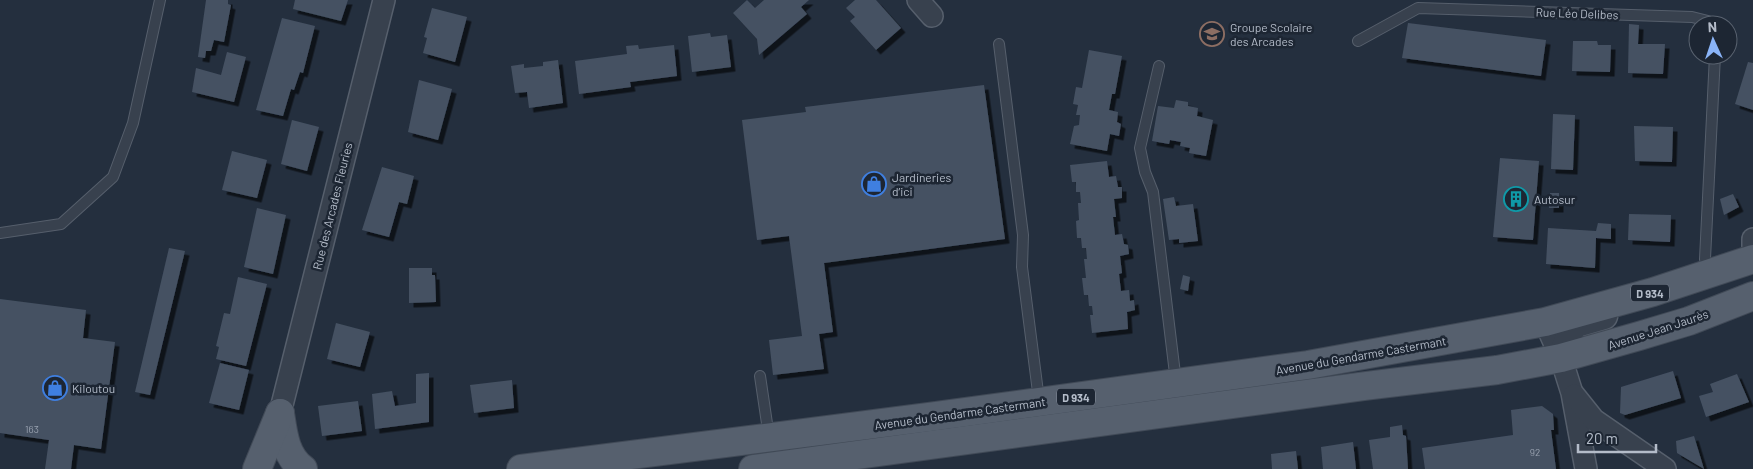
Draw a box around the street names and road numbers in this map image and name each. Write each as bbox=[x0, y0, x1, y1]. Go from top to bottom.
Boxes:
street label: Rue Léo Delibes bbox=[1535, 5, 1619, 21]
street label: Rue des Arcades Fleuries bbox=[309, 141, 355, 271]
road number: D 934 bbox=[1631, 284, 1669, 302]
street label: Avenue Jean Jaurès bbox=[1606, 306, 1710, 352]
street label: Avenue du Gendarme Castermant bbox=[1275, 333, 1447, 377]
road number: D 934 bbox=[1057, 388, 1095, 406]
street label: Avenue du Gendarme Castermant bbox=[874, 394, 1046, 432]

